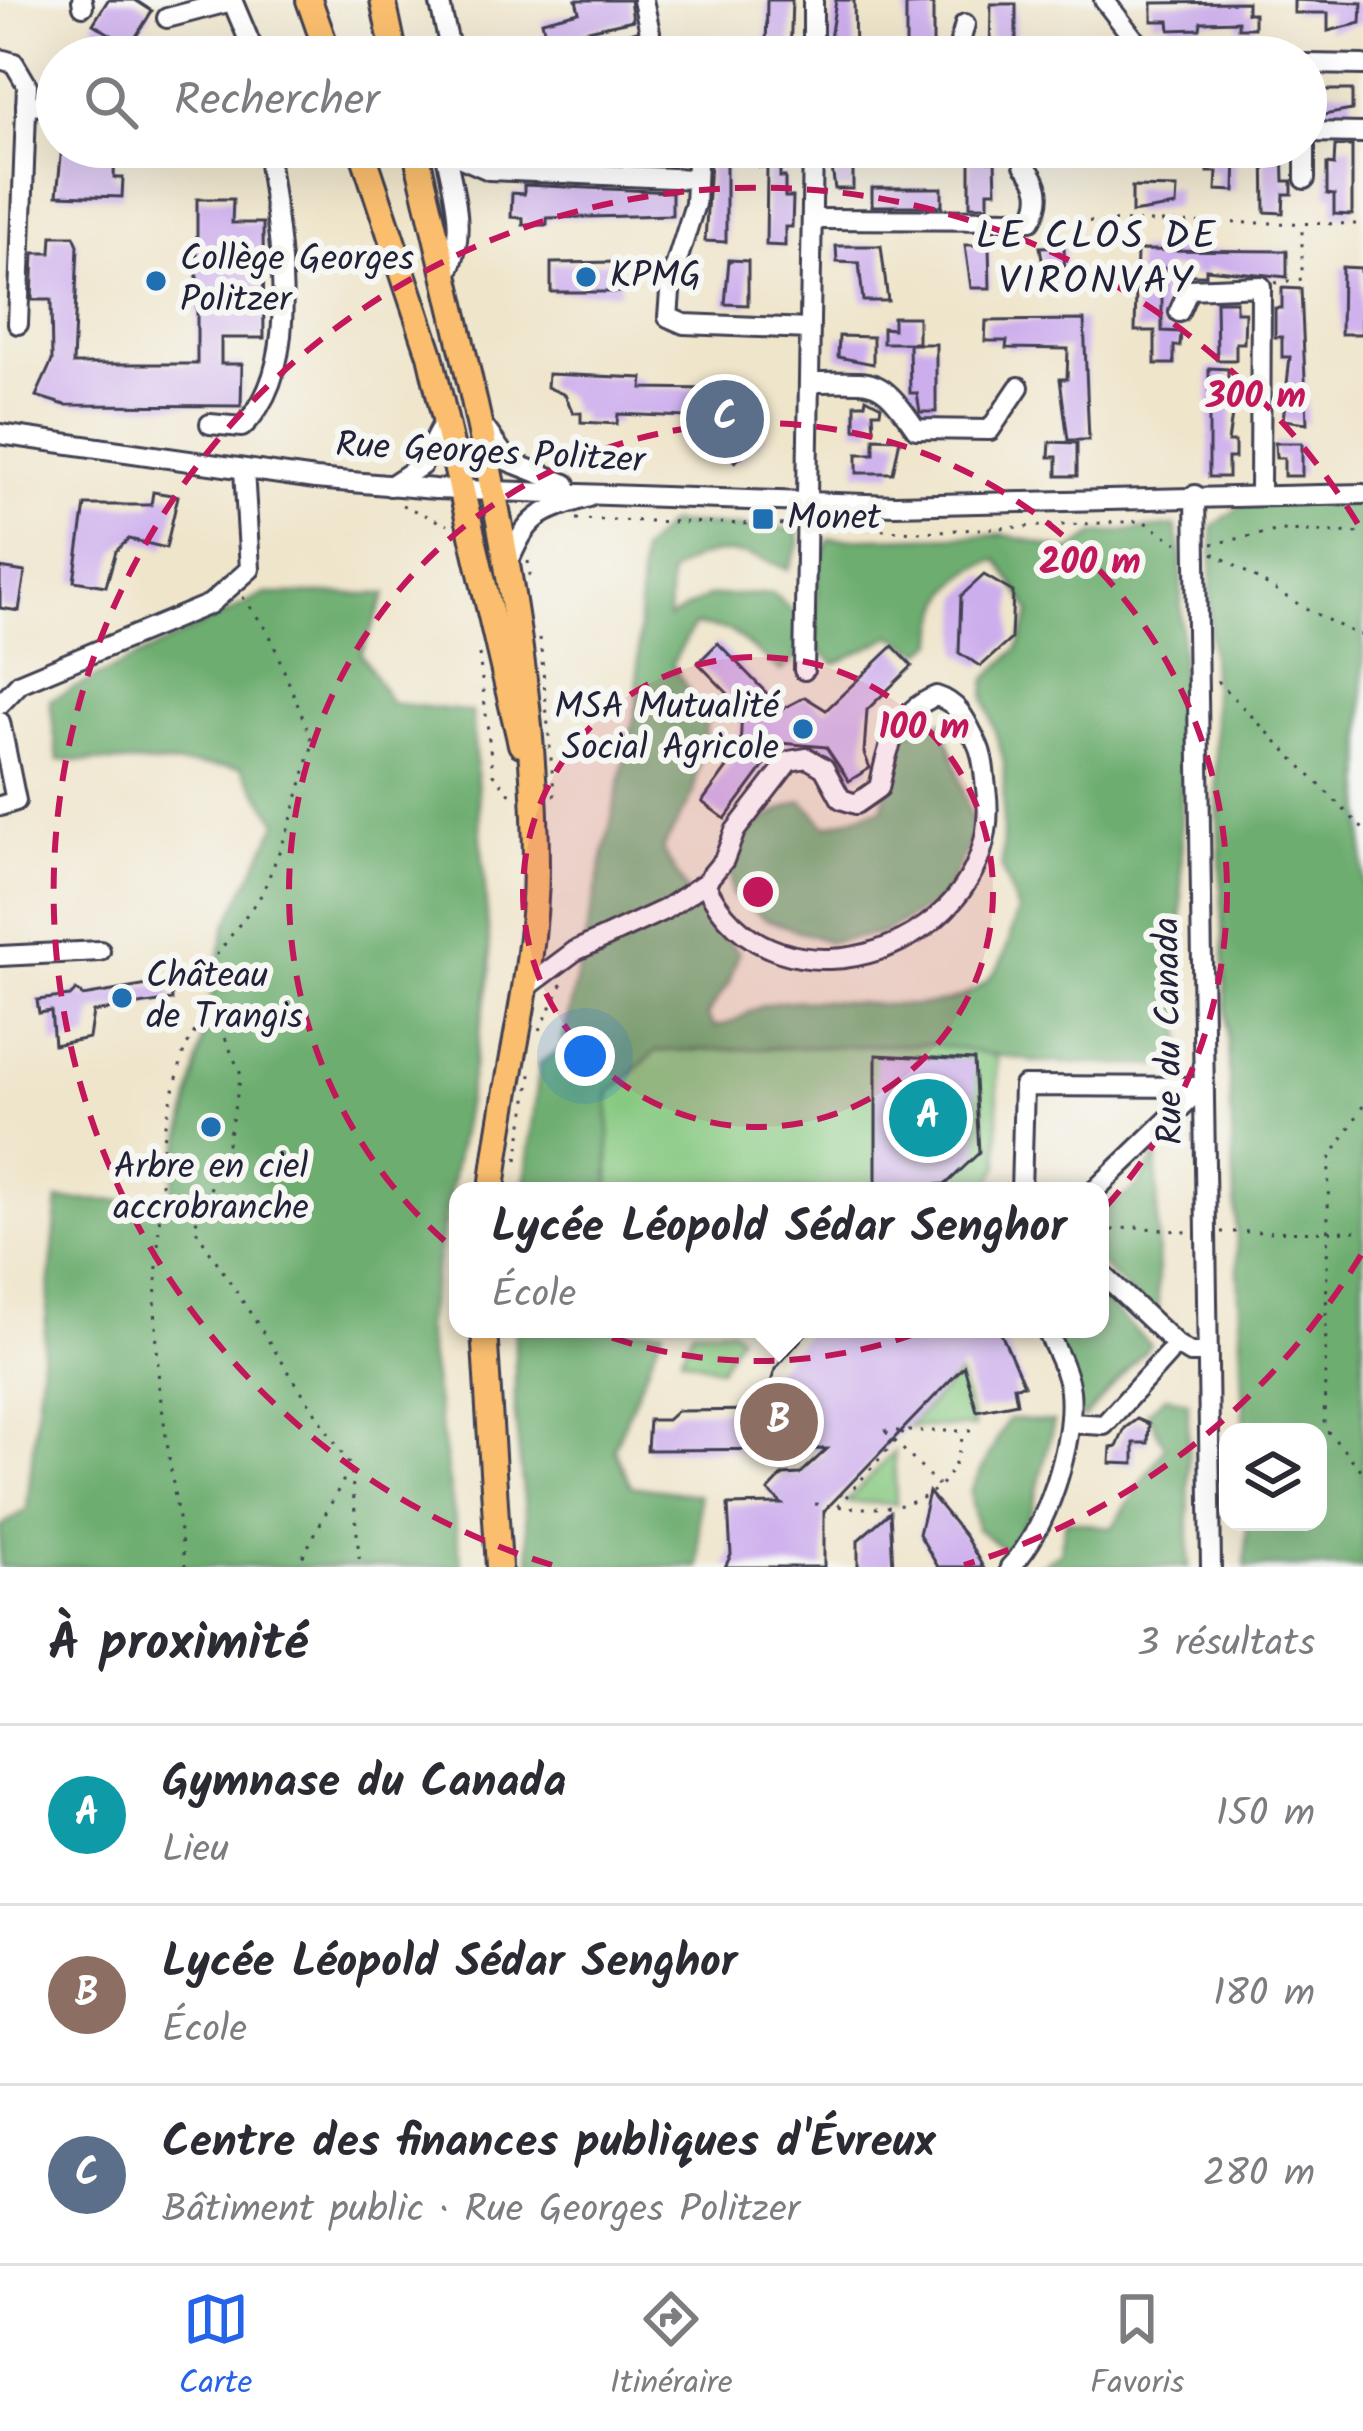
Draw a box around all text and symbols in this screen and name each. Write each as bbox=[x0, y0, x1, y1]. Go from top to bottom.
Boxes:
search box bbox=[36, 36, 1327, 168]
text: Rechercher bbox=[174, 66, 379, 138]
icon: search bbox=[78, 69, 144, 135]
district label: LE CLOS DE VIRONVAY bbox=[976, 207, 1218, 314]
place label: Collège Georges Politzer bbox=[180, 232, 414, 330]
place label: KPMG bbox=[610, 249, 701, 306]
marker: KPMG bbox=[573, 264, 599, 290]
marker: Collège Georges Politzer bbox=[143, 268, 169, 294]
text: 300 m bbox=[1205, 369, 1306, 426]
pin: C bbox=[686, 374, 764, 464]
street label: Rue Georges Politzer bbox=[334, 417, 648, 491]
place label: Monet bbox=[787, 491, 882, 548]
marker: Monet bbox=[750, 506, 776, 532]
text: 200 m bbox=[1039, 535, 1141, 592]
place label: MSA Mutualité Social Agricole bbox=[554, 680, 780, 778]
text: 100 m bbox=[878, 700, 970, 757]
marker: MSA Mutualité Social Agricole bbox=[790, 716, 816, 742]
centre of rings bbox=[737, 871, 779, 913]
street label: Rue du Canada bbox=[1140, 916, 1200, 1146]
place label: Château de Trangis bbox=[146, 949, 303, 1047]
marker: Château de Trangis bbox=[109, 985, 135, 1011]
your location bbox=[555, 1026, 615, 1086]
pin: A bbox=[889, 1073, 967, 1163]
marker: Arbre en ciel accrobranche bbox=[198, 1114, 224, 1140]
place label: Arbre en ciel accrobranche bbox=[113, 1140, 309, 1238]
popup bbox=[449, 1182, 1109, 1338]
text: Lycée Léopold Sédar Senghor bbox=[491, 1193, 1067, 1265]
text: École bbox=[491, 1265, 576, 1327]
pin: B bbox=[740, 1377, 818, 1467]
map controls bbox=[1219, 1423, 1327, 1531]
button: layers bbox=[1219, 1423, 1327, 1531]
text: À proximité bbox=[48, 1605, 308, 1686]
text: 3 résultats bbox=[1137, 1614, 1315, 1676]
text: Gymnase du Canada bbox=[162, 1748, 567, 1820]
text: A bbox=[75, 1784, 99, 1846]
text: 150 m bbox=[1216, 1784, 1315, 1846]
text: Lieu bbox=[162, 1820, 229, 1882]
text: Lycée Léopold Sédar Senghor bbox=[162, 1928, 737, 2000]
text: B bbox=[75, 1964, 99, 2026]
text: 180 m bbox=[1213, 1964, 1315, 2026]
text: École bbox=[162, 2000, 247, 2062]
text: Centre des finances publiques d'Évreux bbox=[162, 2108, 936, 2180]
text: C bbox=[75, 2144, 99, 2206]
text: 280 m bbox=[1203, 2144, 1315, 2206]
text: Bâtiment public · Rue Georges Politzer bbox=[162, 2180, 800, 2242]
tab: Carte bbox=[179, 2286, 252, 2411]
tab: Itinéraire bbox=[610, 2286, 733, 2411]
tab: Favoris bbox=[1090, 2286, 1184, 2411]

